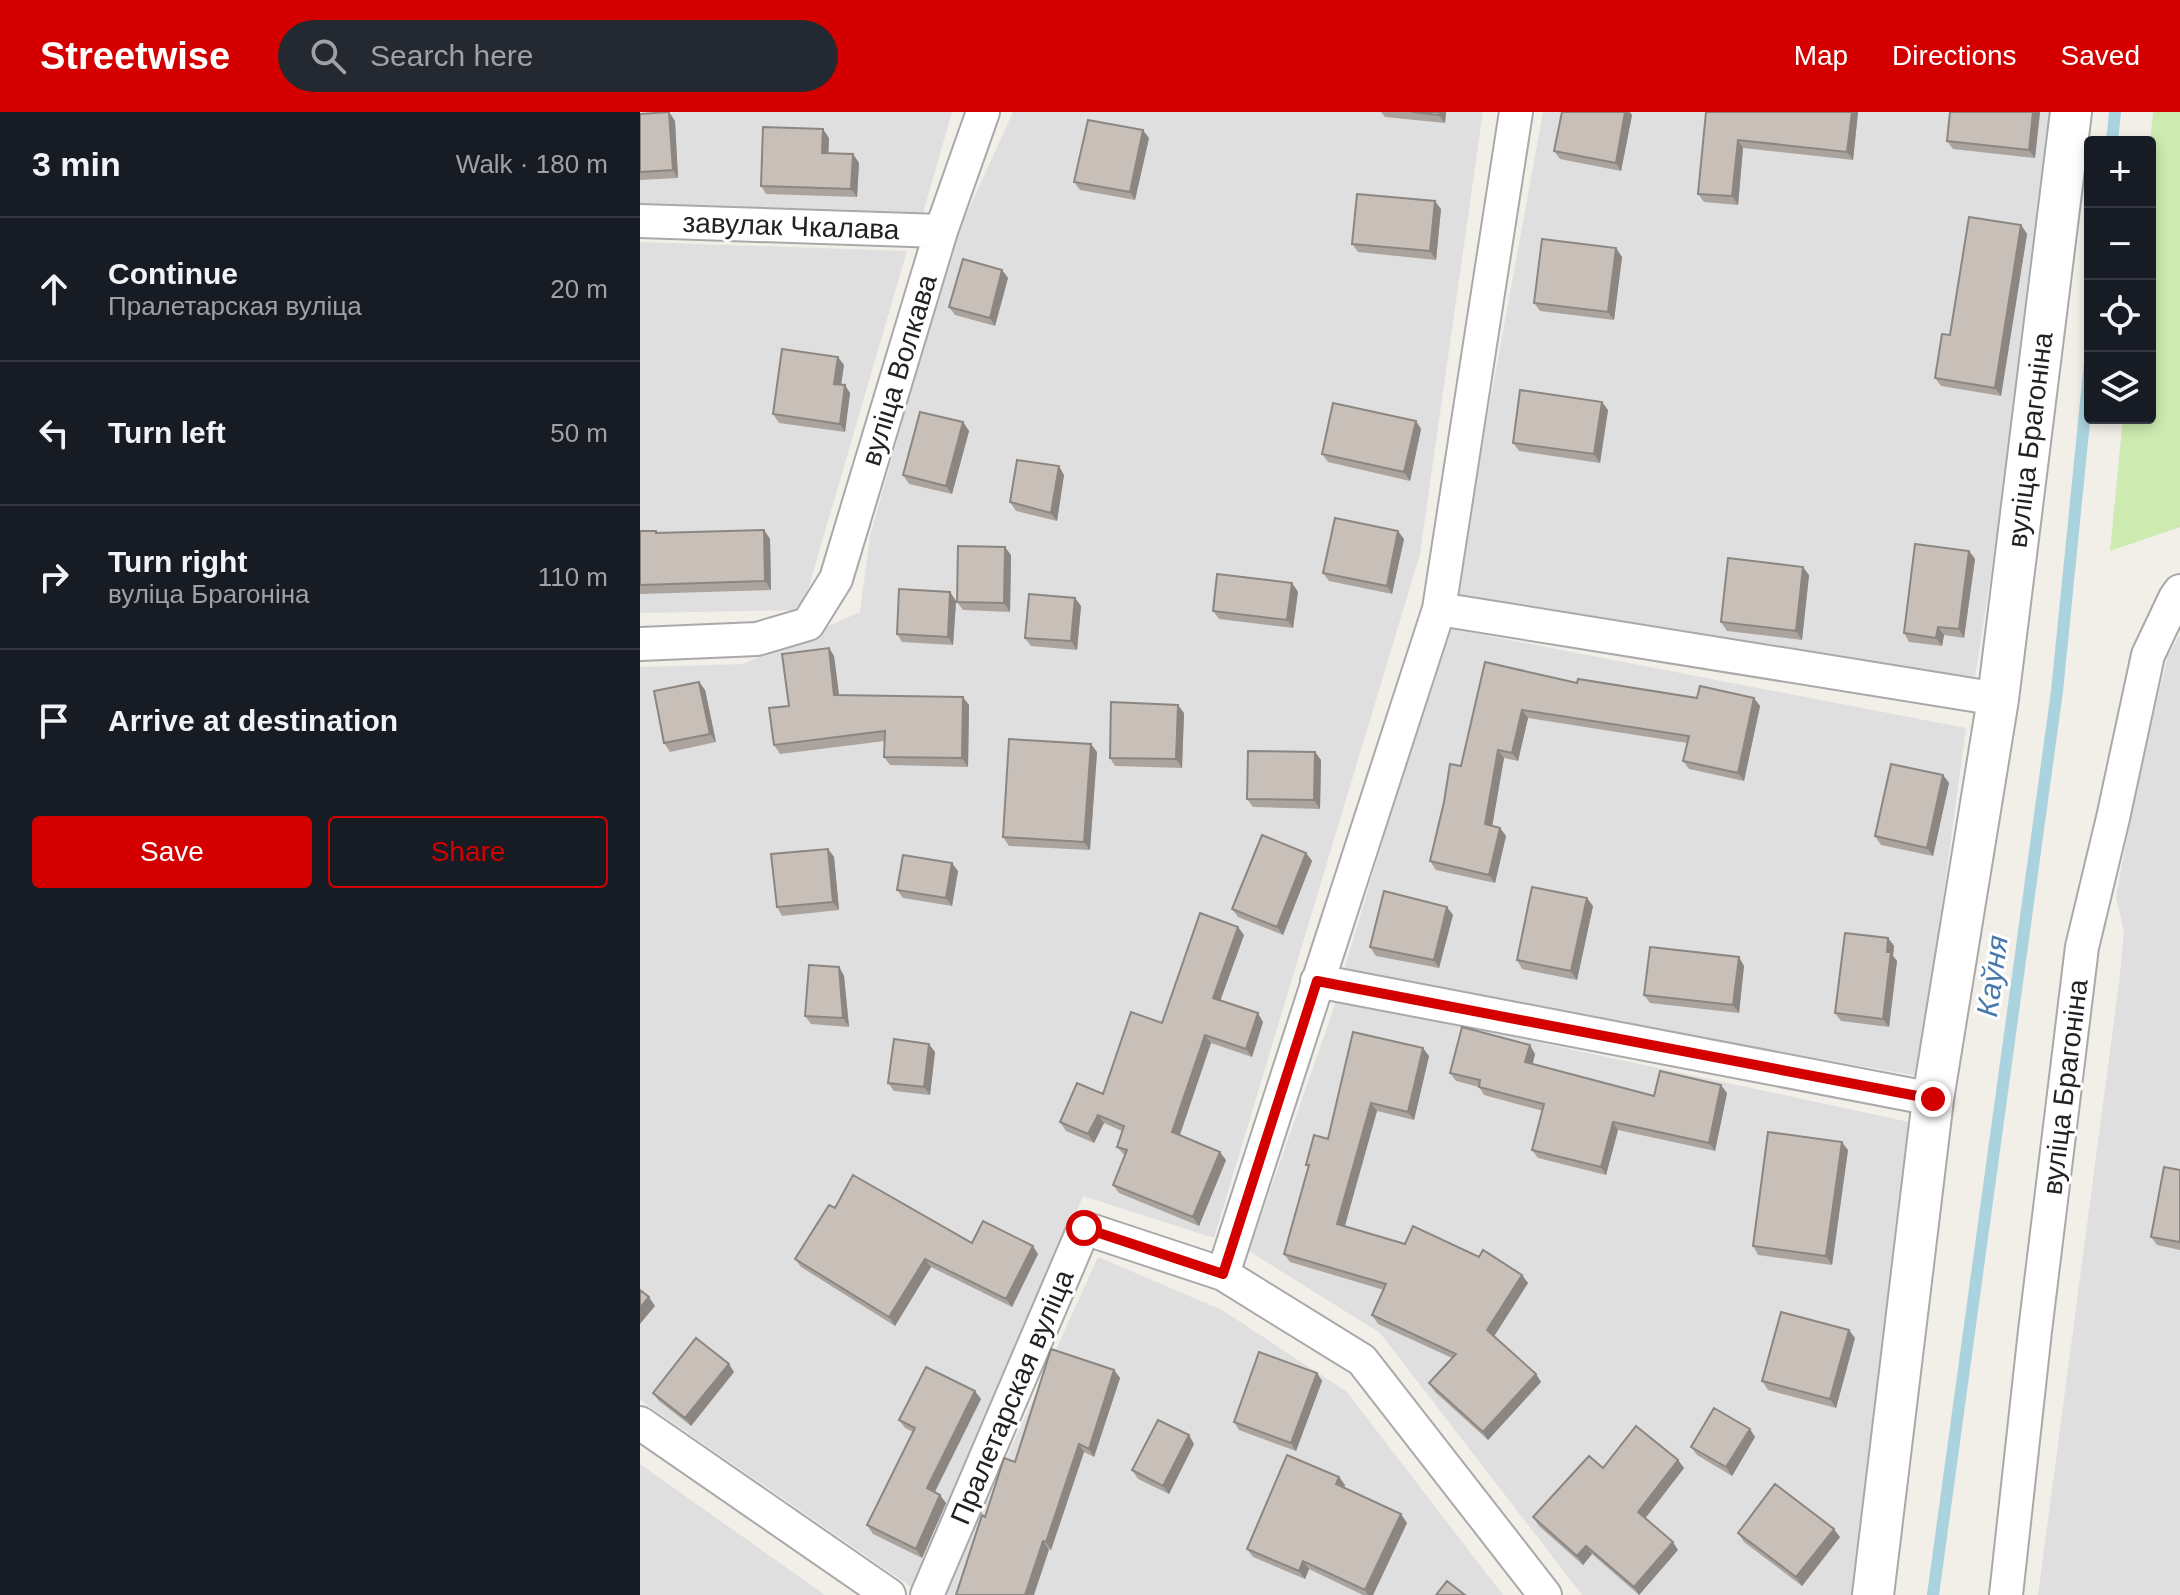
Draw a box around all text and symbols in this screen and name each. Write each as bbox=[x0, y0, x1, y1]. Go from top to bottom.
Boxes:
search box bbox=[278, 20, 838, 92]
icon: search bbox=[306, 34, 350, 78]
text: Streetwise bbox=[40, 35, 230, 77]
text: Search here bbox=[370, 39, 534, 72]
text: Map bbox=[1794, 40, 1848, 71]
text: Directions bbox=[1892, 40, 2017, 71]
text: Saved bbox=[2061, 40, 2140, 71]
map controls bbox=[2084, 136, 2156, 424]
button: + bbox=[2084, 136, 2156, 208]
text: 3 min bbox=[32, 145, 121, 183]
text: Walk · 180 m bbox=[456, 149, 608, 179]
street label: завулак Чкалава bbox=[682, 207, 900, 245]
button: − bbox=[2084, 208, 2156, 280]
text: Continue bbox=[108, 257, 238, 290]
icon: ahead bbox=[32, 267, 76, 311]
street label: вуліца Волкава bbox=[855, 270, 943, 469]
text: 20 m bbox=[550, 274, 608, 304]
button: locate bbox=[2084, 280, 2156, 352]
text: Пралетарская вуліца bbox=[108, 291, 362, 321]
street label: вуліца Брагоніна bbox=[2001, 330, 2059, 550]
button: layers bbox=[2084, 352, 2156, 424]
icon: left bbox=[32, 411, 76, 455]
text: Turn left bbox=[108, 416, 226, 449]
text: 50 m bbox=[550, 418, 608, 448]
text: Turn right bbox=[108, 545, 247, 578]
icon: right bbox=[32, 555, 76, 599]
text: 110 m bbox=[538, 562, 608, 592]
text: вуліца Брагоніна bbox=[108, 579, 310, 609]
icon: arrive bbox=[32, 699, 76, 743]
text: Arrive at destination bbox=[108, 704, 398, 737]
button: Save bbox=[32, 816, 312, 888]
button: Share bbox=[328, 816, 608, 888]
water label: Каўня bbox=[1970, 933, 2014, 1019]
street label: вуліца Брагоніна bbox=[2036, 977, 2094, 1197]
route end bbox=[1915, 1081, 1951, 1117]
route start bbox=[1066, 1210, 1102, 1246]
street label: Пралетарская вуліца bbox=[944, 1265, 1080, 1529]

